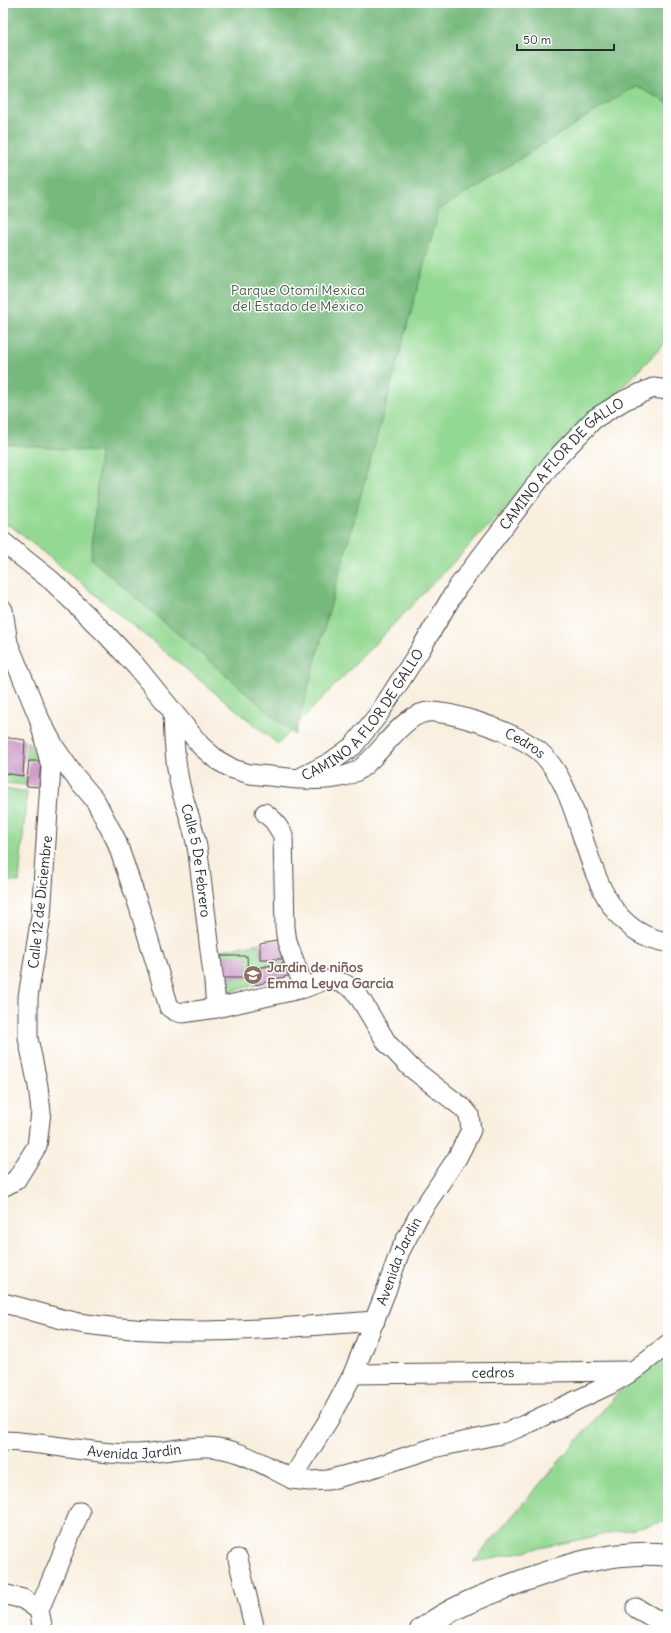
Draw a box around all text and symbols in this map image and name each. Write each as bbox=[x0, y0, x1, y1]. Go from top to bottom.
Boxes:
scale bar bbox=[517, 26, 614, 52]
text: 50 m bbox=[523, 32, 552, 47]
park label: Parque Otomí Mexica del Estado de México bbox=[231, 281, 365, 315]
street label: CAMINO A FLOR DE GALLO bbox=[495, 394, 628, 534]
street label: CAMINO A FLOR DE GALLO bbox=[298, 645, 428, 785]
street label: Cedros bbox=[502, 724, 550, 762]
street label: Calle 5 De Febrero bbox=[177, 802, 215, 919]
street label: Calle 12 de Diciembre bbox=[24, 835, 56, 969]
place label: Jardin de niños Emma Leyva Garcia bbox=[267, 958, 394, 992]
school or university icon: Jardin de niños Emma Leyva Garcia bbox=[242, 964, 264, 986]
street label: Avenida Jardin bbox=[372, 1214, 425, 1308]
street label: cedros bbox=[472, 1363, 514, 1382]
street label: Avenida Jardin bbox=[86, 1440, 182, 1463]

